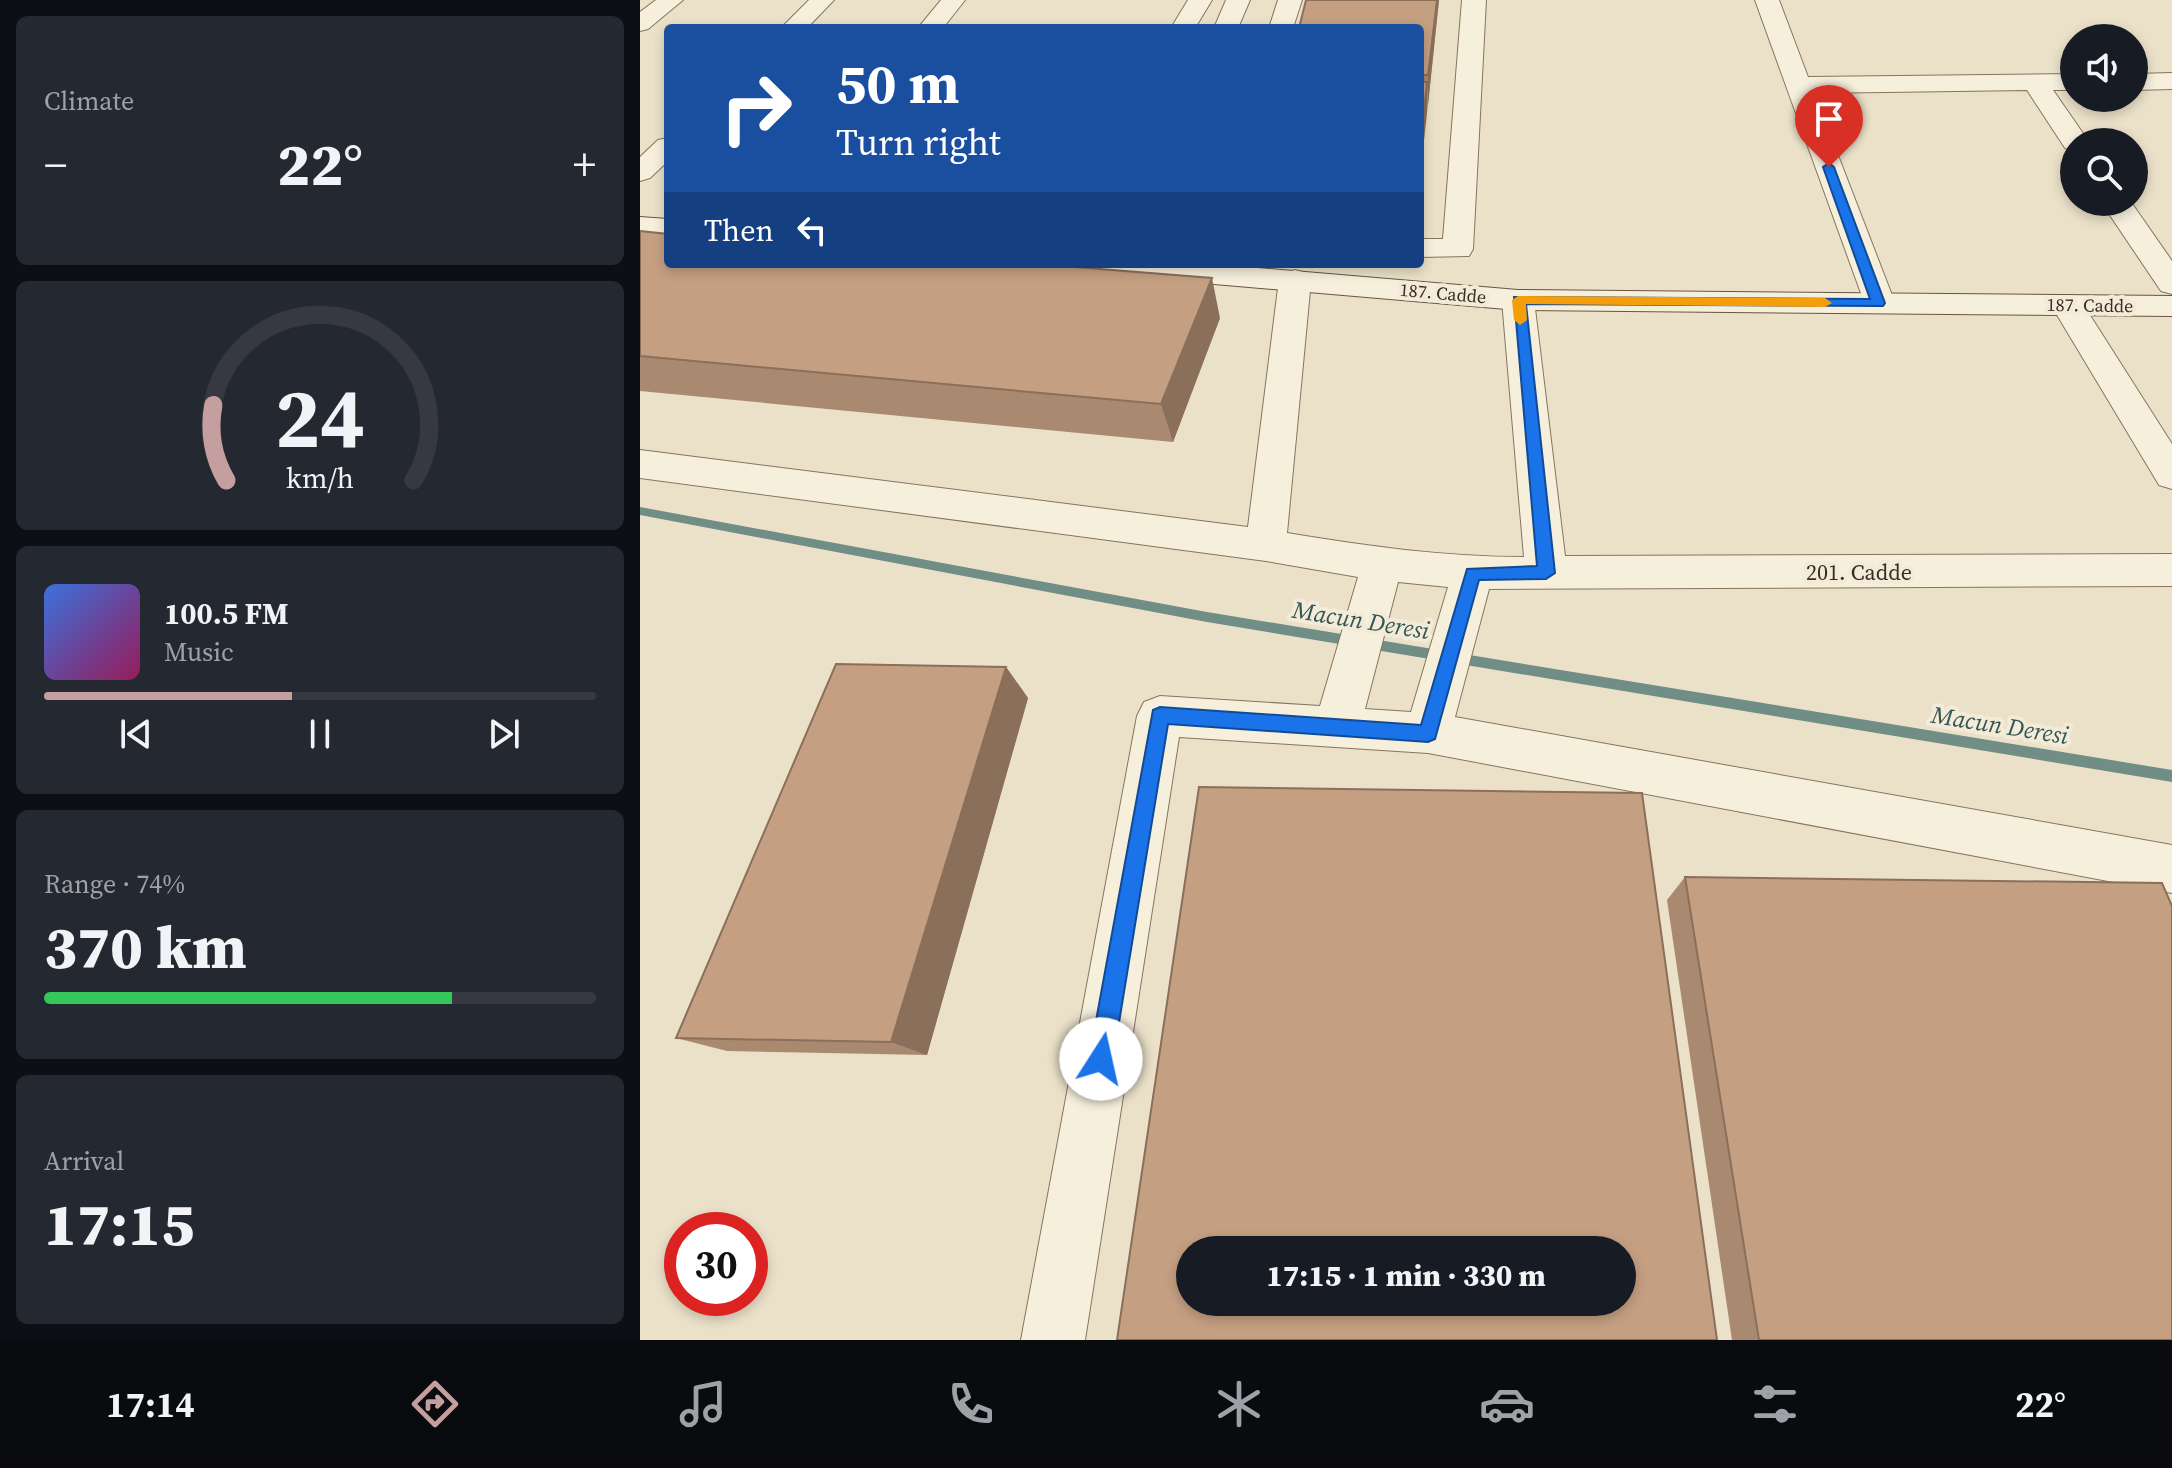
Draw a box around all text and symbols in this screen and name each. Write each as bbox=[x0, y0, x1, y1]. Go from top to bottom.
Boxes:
map controls bbox=[2060, 24, 2148, 216]
button: sound bbox=[2060, 24, 2148, 112]
text: 50 m bbox=[836, 45, 959, 122]
icon: right bbox=[704, 56, 808, 160]
text: Climate bbox=[44, 83, 134, 119]
pin bbox=[1795, 85, 1863, 167]
icon: arrive bbox=[1807, 97, 1851, 141]
text: Turn right bbox=[836, 118, 1001, 167]
text: 22° bbox=[277, 123, 363, 205]
button: search bbox=[2060, 128, 2148, 216]
text: − bbox=[44, 134, 67, 195]
text: + bbox=[573, 134, 596, 195]
icon: left bbox=[790, 208, 834, 252]
text: Then bbox=[704, 210, 774, 251]
street label: 187. Cadde bbox=[1399, 277, 1487, 309]
street label: 187. Cadde bbox=[2046, 292, 2134, 318]
text: 24 bbox=[275, 361, 365, 475]
text: km/h bbox=[286, 458, 354, 498]
street label: 201. Cadde bbox=[1806, 557, 1912, 587]
text: 100.5 FM bbox=[164, 593, 289, 634]
water label: Macun Deresi bbox=[1289, 593, 1433, 647]
text: Music bbox=[164, 634, 234, 670]
water label: Macun Deresi bbox=[1928, 698, 2072, 752]
icon: previous bbox=[114, 712, 158, 756]
icon: pause bbox=[298, 712, 342, 756]
icon: next bbox=[482, 712, 526, 756]
text: Range · 74% bbox=[44, 866, 185, 902]
text: 370 km bbox=[44, 906, 247, 988]
position arrow bbox=[1059, 1017, 1143, 1101]
text: Arrival bbox=[44, 1143, 124, 1179]
text: 17:15 bbox=[44, 1183, 194, 1265]
speed limit sign: 30 bbox=[664, 1212, 768, 1316]
text: 17:15 · 1 min · 330 m bbox=[1266, 1255, 1546, 1296]
icon: directions bbox=[407, 1376, 463, 1432]
icon: music bbox=[675, 1376, 731, 1432]
icon: phone bbox=[943, 1376, 999, 1432]
icon: climate bbox=[1211, 1376, 1267, 1432]
icon: car bbox=[1479, 1376, 1535, 1432]
icon: filters bbox=[1747, 1376, 1803, 1432]
text: 17:14 bbox=[106, 1380, 195, 1429]
text: 22° bbox=[2015, 1380, 2066, 1429]

